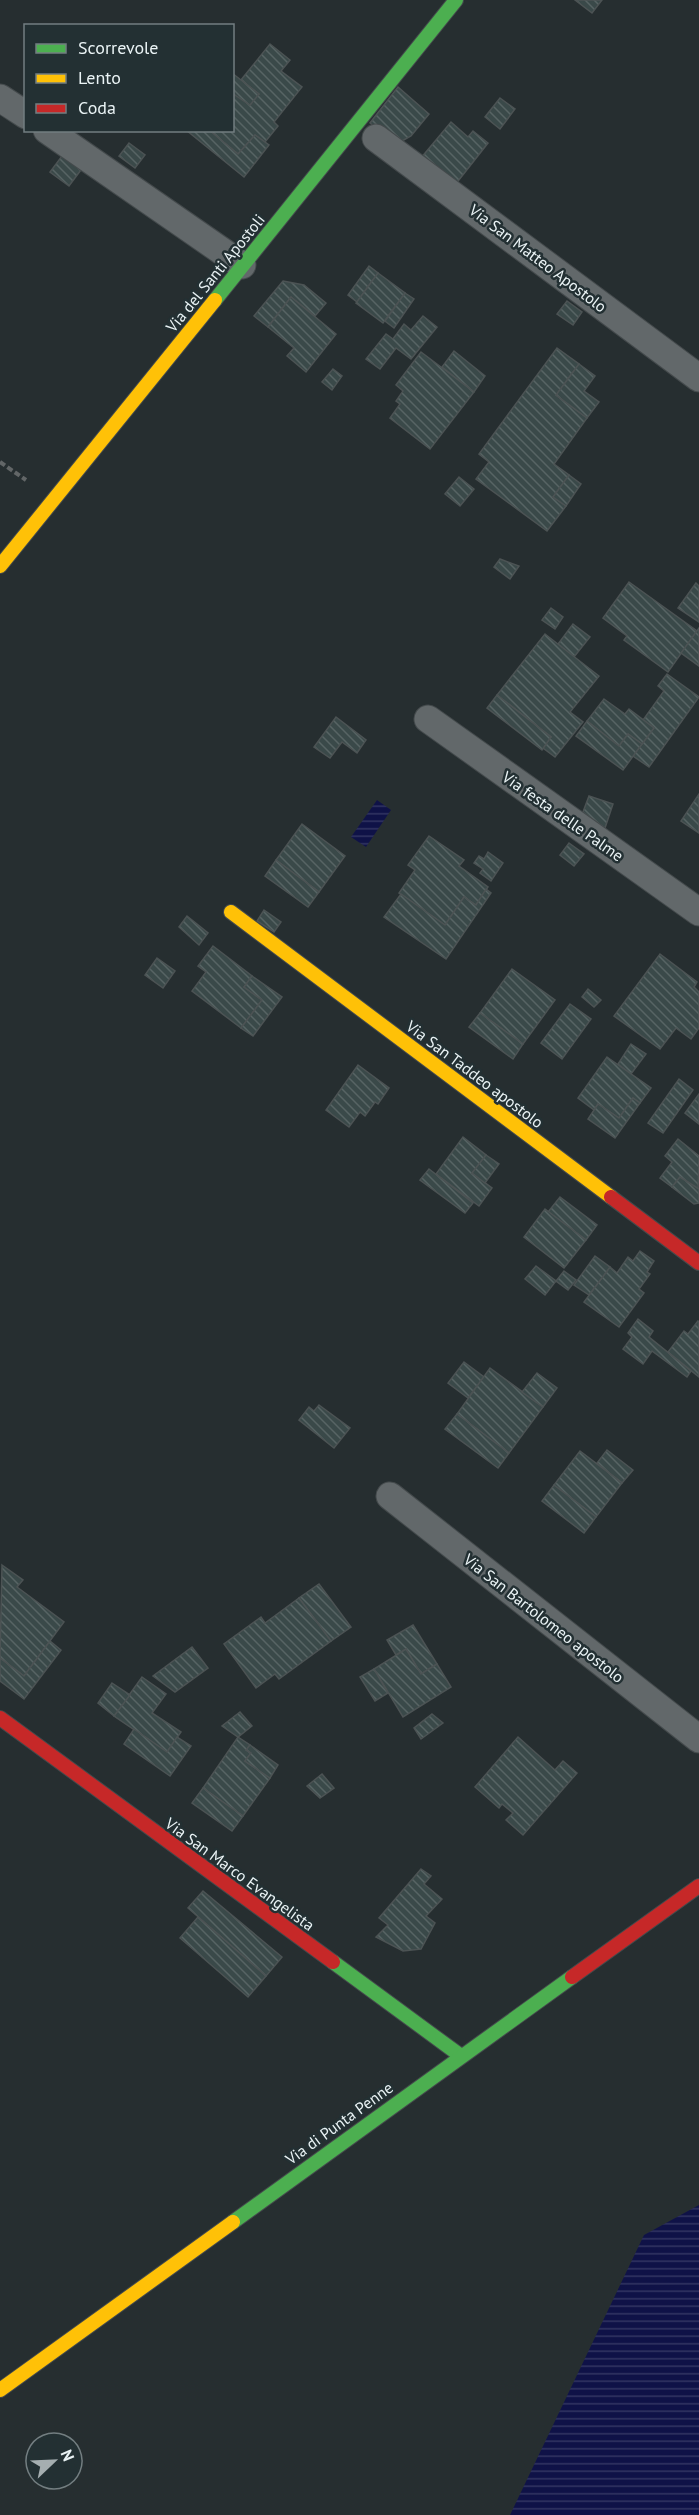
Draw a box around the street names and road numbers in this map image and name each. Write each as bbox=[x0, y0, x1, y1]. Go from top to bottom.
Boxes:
street label: Via San Matteo Apostolo bbox=[464, 199, 611, 316]
street label: Via del Santi Apostoli bbox=[161, 210, 269, 337]
street label: Via festa delle Palme bbox=[498, 766, 628, 865]
street label: Via San Taddeo apostolo bbox=[402, 1015, 548, 1132]
street label: Via San Bartolomeo apostolo bbox=[459, 1549, 628, 1687]
street label: Via San Marco Evangelista bbox=[161, 1813, 318, 1935]
street label: Via di Punta Penne bbox=[280, 2077, 397, 2169]

